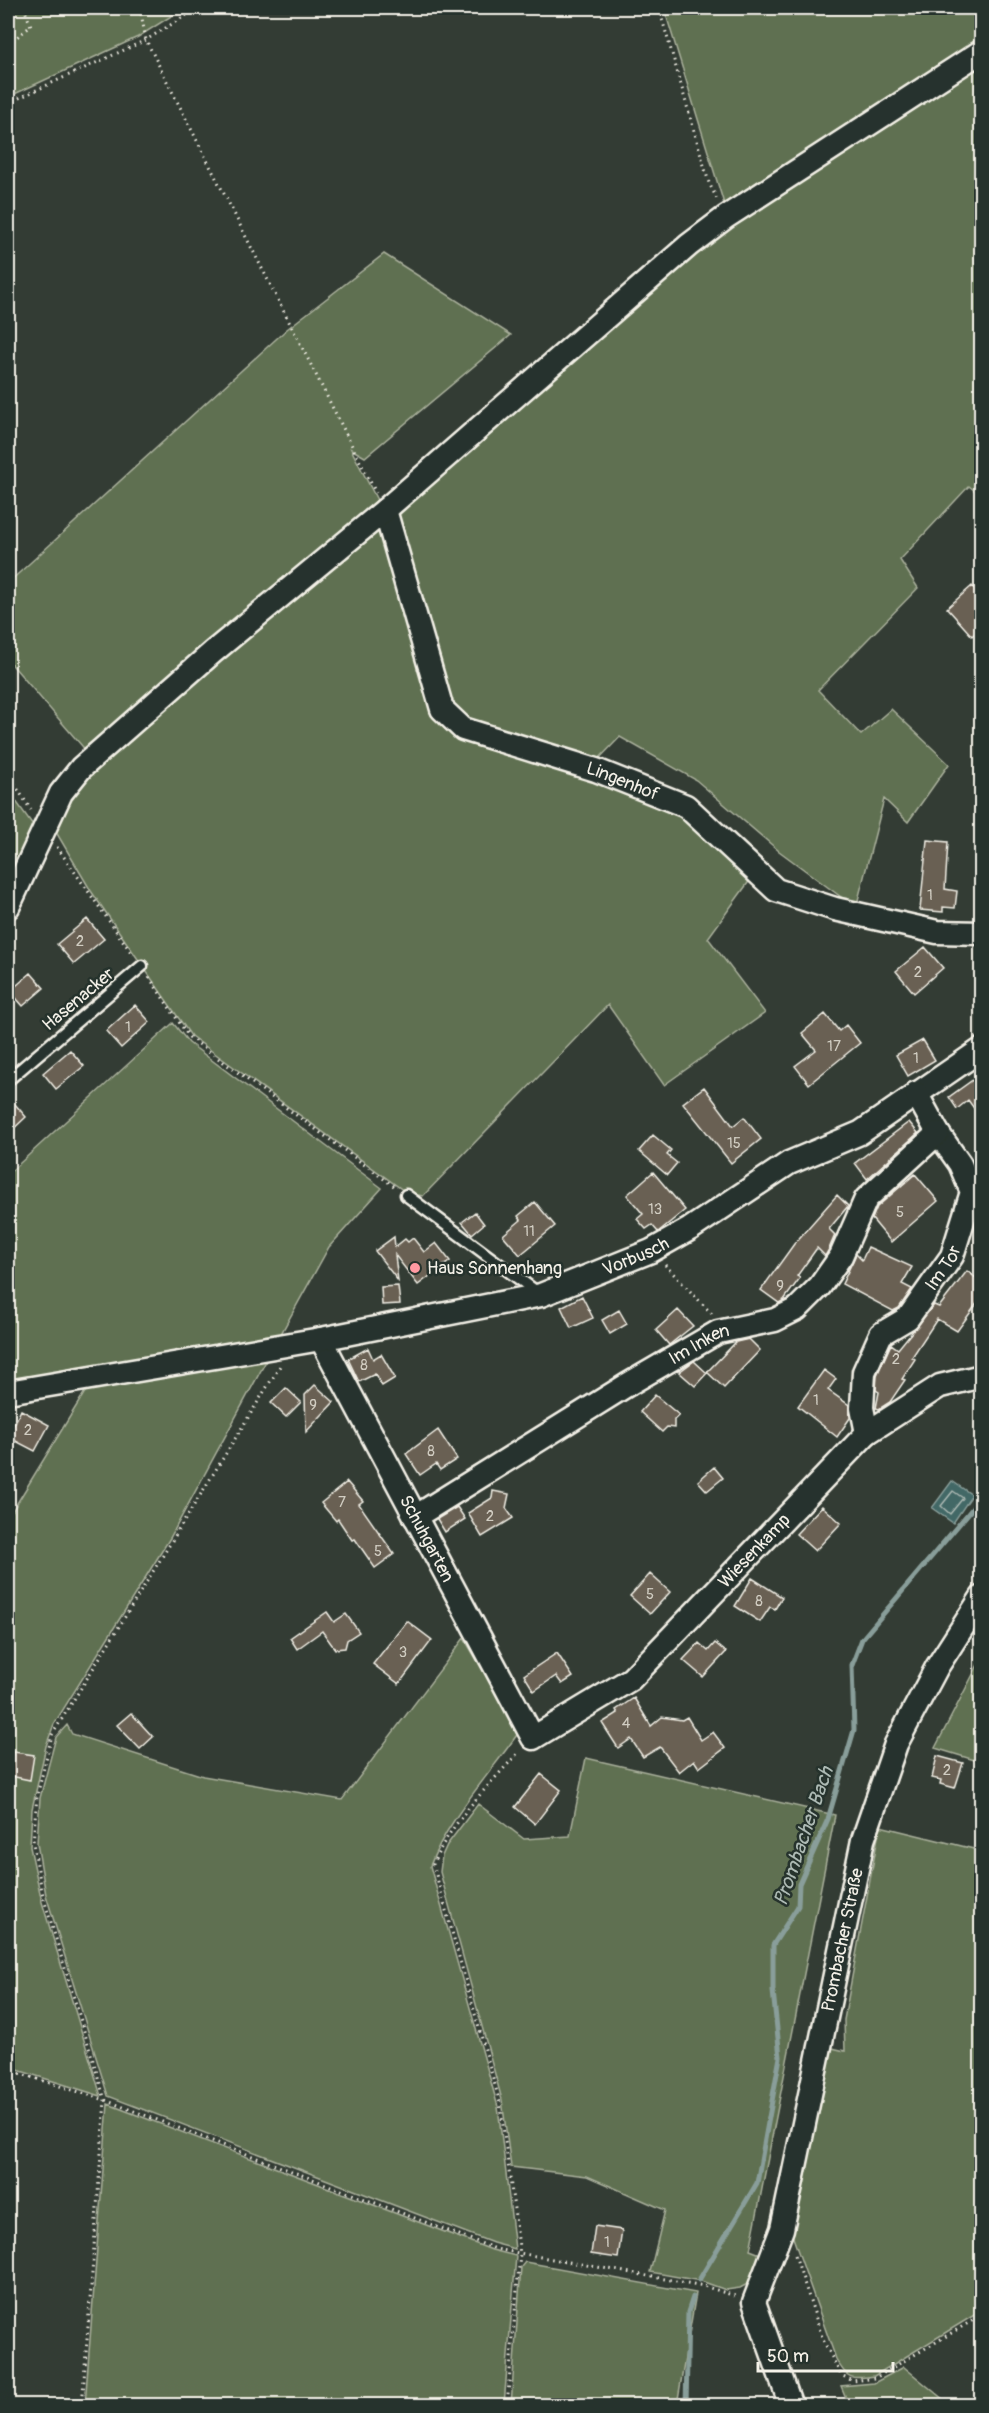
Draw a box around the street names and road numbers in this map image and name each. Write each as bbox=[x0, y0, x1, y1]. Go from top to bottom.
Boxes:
street label: Lingenhof bbox=[583, 757, 663, 806]
street label: Hasenacker bbox=[38, 962, 119, 1036]
street label: Vorbusch bbox=[599, 1232, 673, 1281]
street label: Im Tor bbox=[920, 1242, 967, 1295]
street label: Im Inken bbox=[665, 1319, 731, 1370]
street label: Schuhgarten bbox=[394, 1491, 459, 1586]
street label: Wiesenkamp bbox=[713, 1509, 795, 1593]
street label: Prombacher Straße bbox=[817, 1866, 869, 2014]

